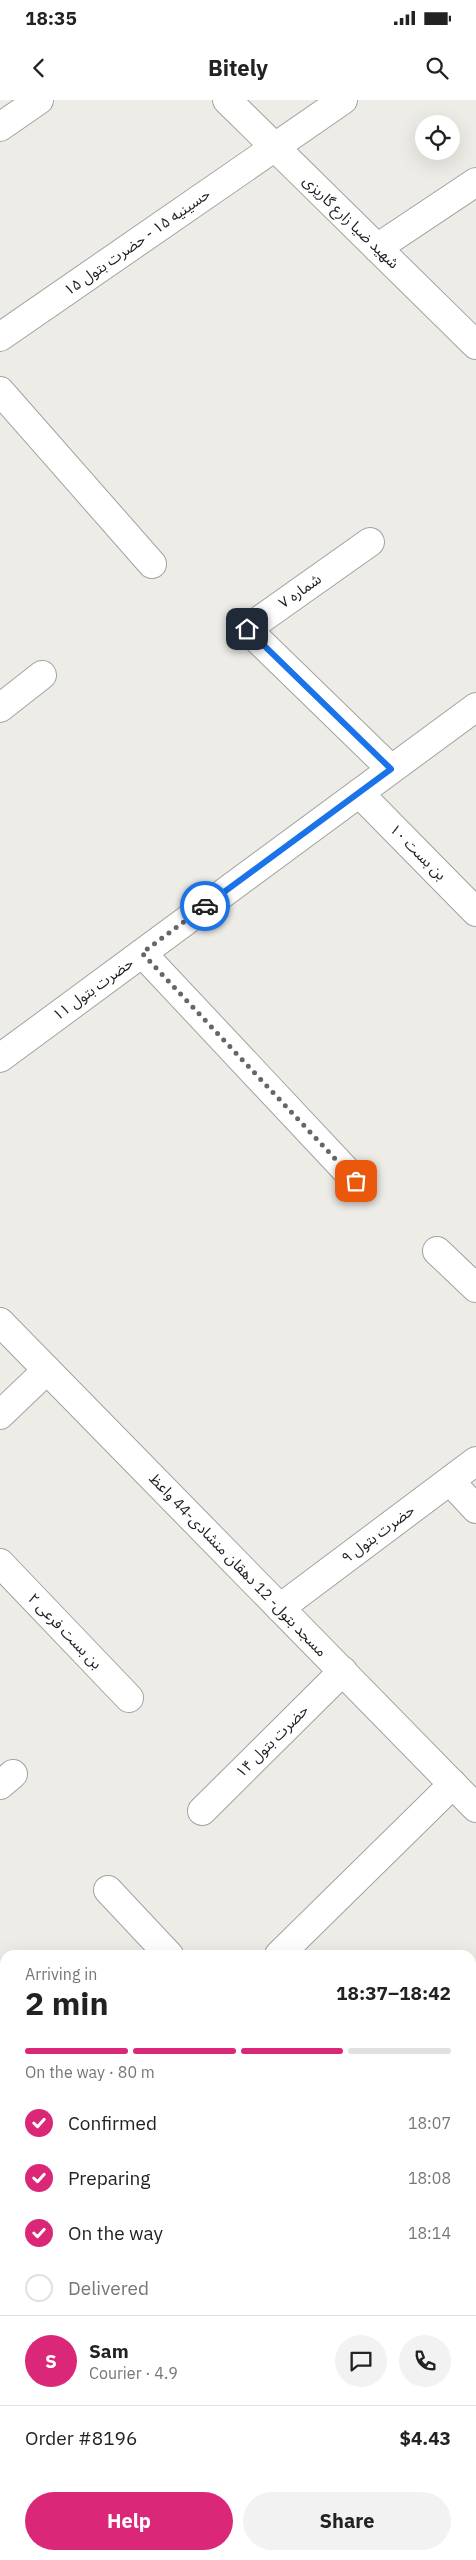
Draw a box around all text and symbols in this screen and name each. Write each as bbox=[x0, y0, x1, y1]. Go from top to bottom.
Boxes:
text: 18:35 bbox=[25, 6, 77, 30]
text: Bitely bbox=[208, 53, 268, 82]
icon: back bbox=[25, 54, 53, 82]
icon: search bbox=[423, 54, 451, 82]
map controls bbox=[415, 115, 460, 160]
button: locate bbox=[415, 115, 460, 160]
street label: شهید ضیا زارع گاریزی bbox=[297, 171, 404, 275]
street label: حسینیه ۱۵ - حضرت بتول ۱۵ bbox=[60, 184, 214, 299]
street label: شماره ۷ bbox=[275, 569, 325, 612]
pin bbox=[226, 608, 268, 650]
icon: home bbox=[233, 615, 261, 643]
street label: بن بست ۱۰ bbox=[386, 819, 451, 884]
courier bbox=[180, 881, 230, 931]
icon: car bbox=[191, 892, 219, 920]
street label: حضرت بتول ۱۱ bbox=[49, 953, 137, 1024]
pin bbox=[335, 1160, 377, 1202]
icon: bag bbox=[342, 1167, 370, 1195]
street label: مسجد بتول- 12 دهقان منشادی-44 واعظ bbox=[145, 1469, 331, 1660]
street label: حضرت بتول ۹ bbox=[337, 1500, 418, 1567]
street label: بن بست فرعی ۲ bbox=[24, 1589, 106, 1673]
street label: حضرت بتول ۱۴ bbox=[231, 1700, 312, 1781]
text: Arriving in bbox=[25, 1964, 97, 1984]
text: 18:37–18:42 bbox=[336, 1981, 451, 2005]
text: 2 min bbox=[25, 1982, 109, 2024]
text: On the way · 80 m bbox=[25, 2062, 155, 2082]
icon: check bbox=[25, 2109, 53, 2137]
text: Confirmed bbox=[68, 2111, 157, 2135]
text: 18:07 bbox=[408, 2113, 451, 2133]
icon: check bbox=[25, 2164, 53, 2192]
text: Preparing bbox=[68, 2166, 150, 2190]
text: 18:08 bbox=[408, 2168, 451, 2188]
icon: check bbox=[25, 2219, 53, 2247]
text: On the way bbox=[68, 2221, 163, 2245]
text: 18:14 bbox=[408, 2223, 451, 2243]
text: Delivered bbox=[68, 2276, 149, 2300]
button: chat bbox=[335, 2335, 387, 2387]
button: phone bbox=[399, 2335, 451, 2387]
text: Sam bbox=[89, 2339, 129, 2363]
text: S bbox=[45, 2349, 57, 2373]
text: Courier · 4.9 bbox=[89, 2363, 178, 2383]
text: Order #8196 bbox=[25, 2426, 137, 2450]
text: $4.43 bbox=[399, 2426, 451, 2450]
button: Help bbox=[25, 2492, 233, 2550]
button: Share bbox=[243, 2492, 451, 2550]

